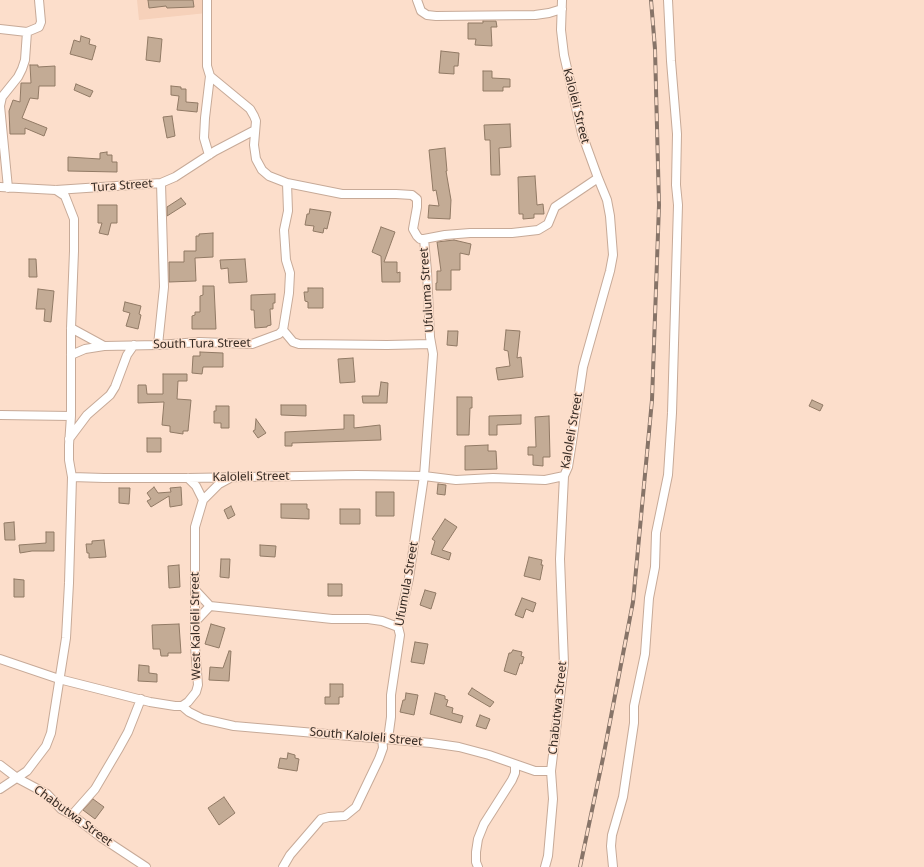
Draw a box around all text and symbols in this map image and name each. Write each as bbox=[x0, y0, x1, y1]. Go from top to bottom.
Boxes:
street label: Kaloleli Street bbox=[560, 67, 592, 145]
street label: Tura Street bbox=[91, 177, 153, 195]
street label: Ufuluma Street bbox=[417, 247, 437, 333]
street label: South Tura Street bbox=[153, 336, 251, 352]
street label: Kaloleli Street bbox=[558, 392, 586, 470]
street label: Kaloleli Street bbox=[212, 469, 290, 485]
street label: Ufumula Street bbox=[392, 541, 422, 627]
street label: West Kaloleli Street bbox=[188, 572, 204, 680]
street label: Chabutwa Street bbox=[546, 661, 570, 755]
street label: South Kaloleli Street bbox=[309, 725, 423, 749]
street label: Chabutwa Street bbox=[31, 783, 115, 849]

